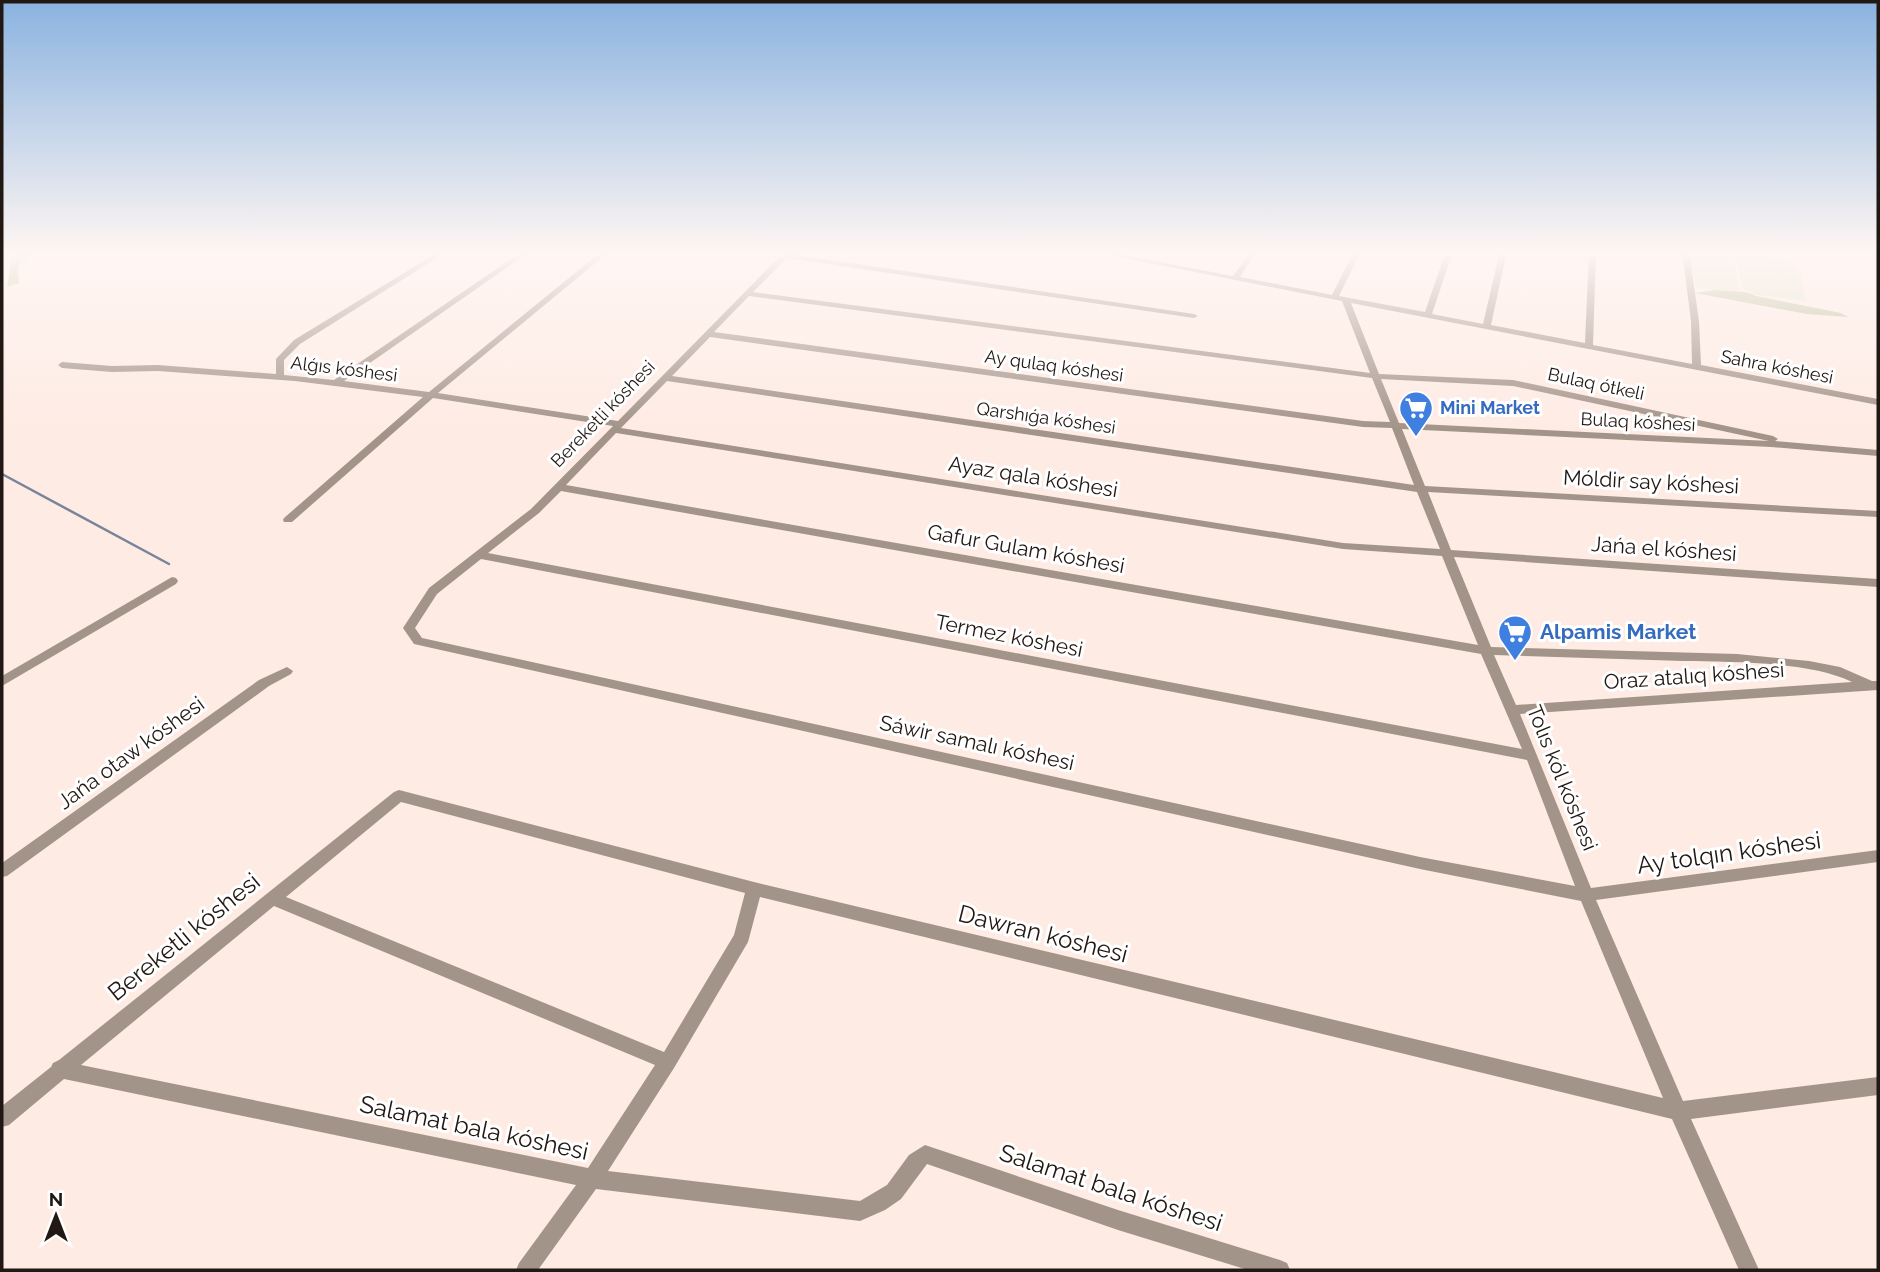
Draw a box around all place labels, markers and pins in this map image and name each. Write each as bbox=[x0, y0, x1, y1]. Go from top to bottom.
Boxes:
supermarket icon: Mini Market bbox=[1397, 389, 1435, 438]
place label: Mini Market bbox=[1440, 397, 1540, 418]
supermarket icon: Alpamis Market bbox=[1496, 613, 1534, 662]
place label: Alpamis Market bbox=[1540, 619, 1696, 644]

